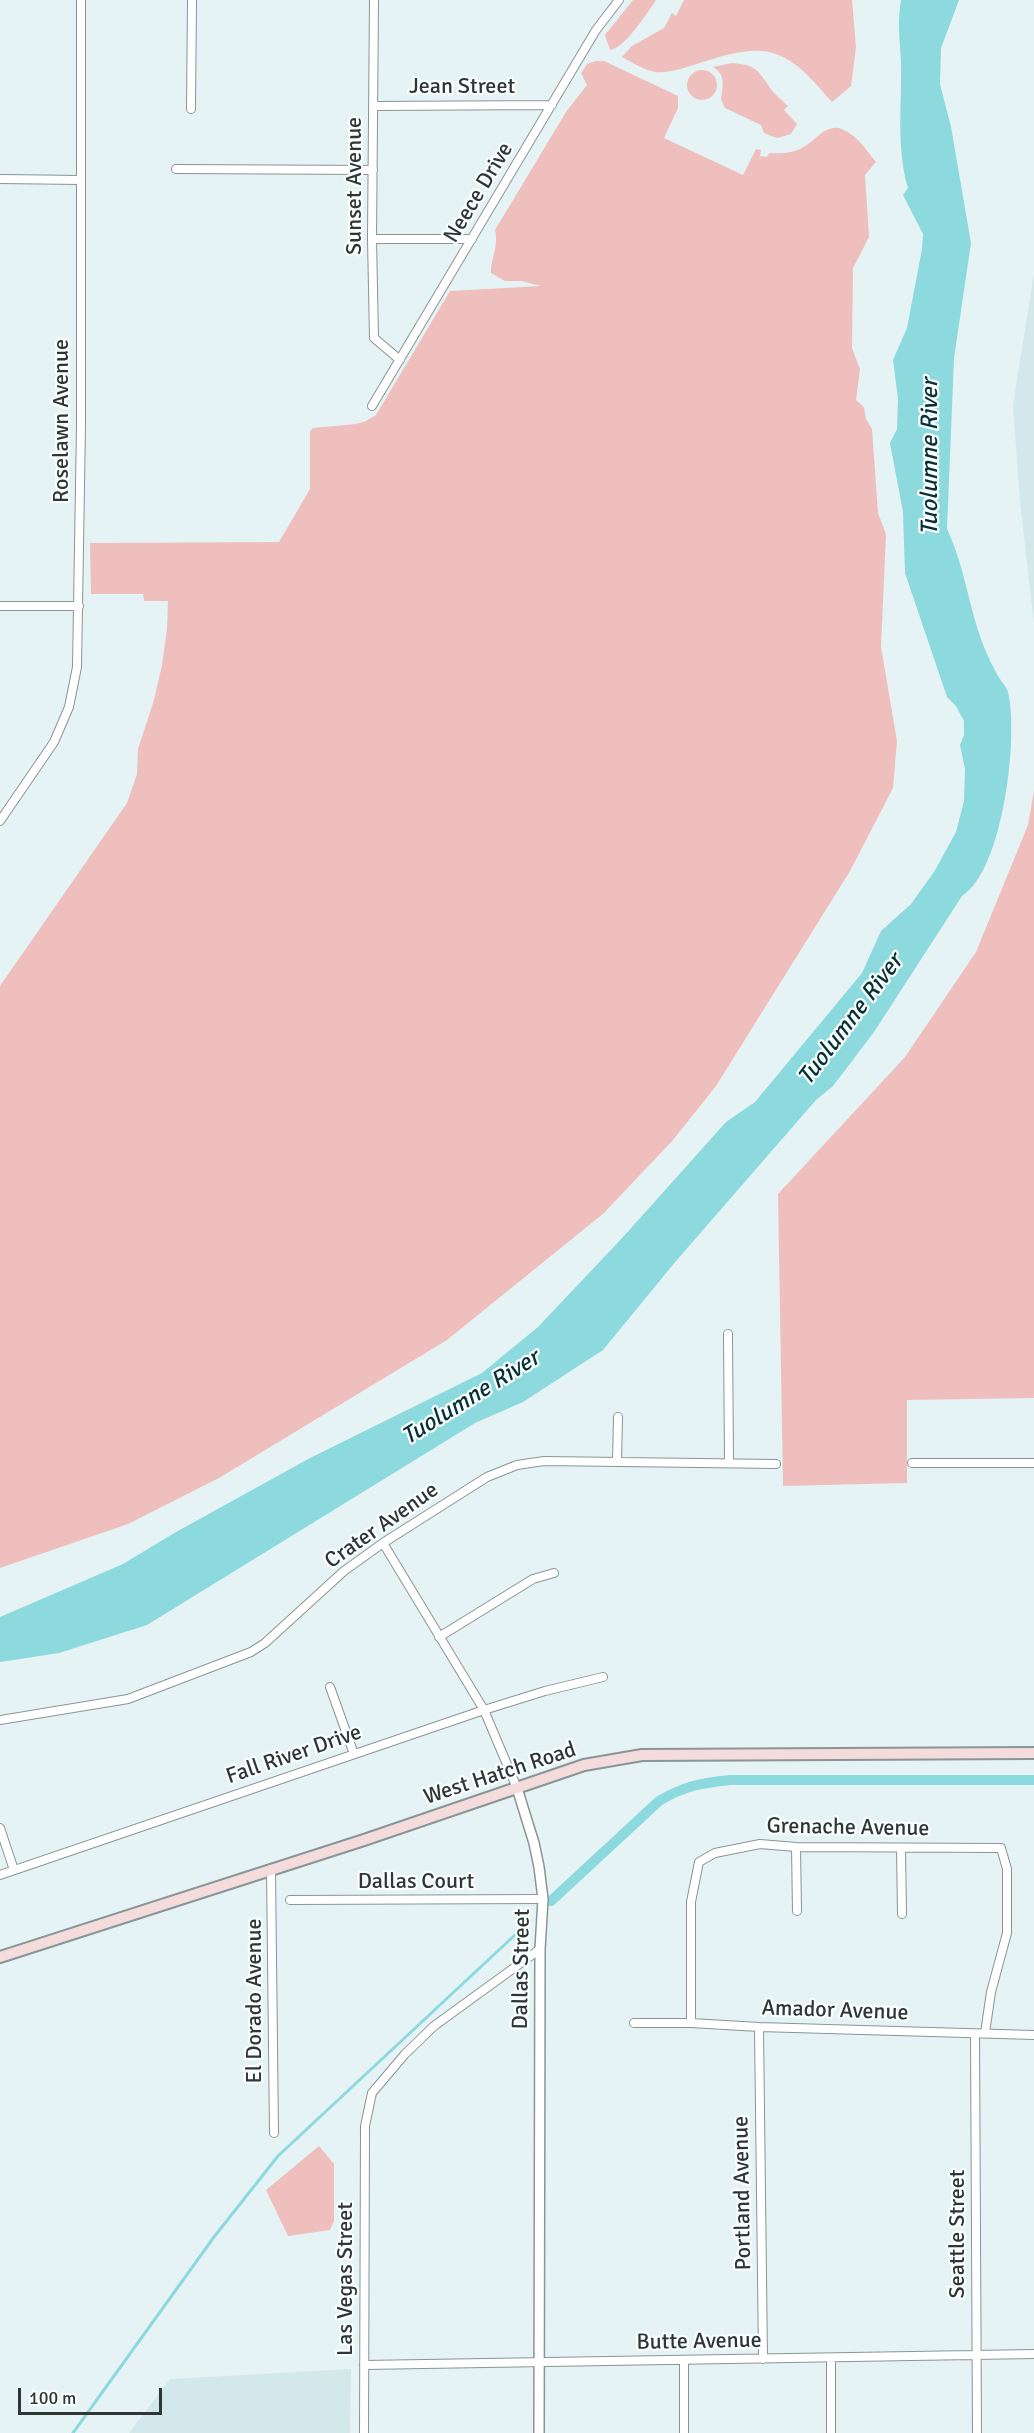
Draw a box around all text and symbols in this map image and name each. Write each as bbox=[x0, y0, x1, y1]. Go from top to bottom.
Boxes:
street label: Jean Street bbox=[409, 74, 515, 100]
street label: Sunset Avenue bbox=[342, 117, 368, 255]
street label: Neece Drive bbox=[439, 138, 519, 248]
street label: Roselawn Avenue bbox=[49, 339, 75, 503]
water label: Tuolumne River bbox=[917, 379, 945, 535]
water label: Tuolumne River bbox=[792, 949, 910, 1091]
water label: Tuolumne River bbox=[397, 1344, 545, 1452]
street label: Crater Avenue bbox=[320, 1477, 444, 1575]
street label: Fall River Drive bbox=[223, 1720, 365, 1790]
street label: West Hatch Road bbox=[421, 1737, 579, 1811]
street label: Grenache Avenue bbox=[766, 1813, 930, 1843]
street label: Dallas Court bbox=[358, 1869, 474, 1895]
street label: Dallas Street bbox=[508, 1908, 536, 2030]
street label: El Dorado Avenue bbox=[242, 1918, 268, 2084]
street label: Amador Avenue bbox=[761, 1995, 909, 2027]
street label: Portland Avenue bbox=[728, 2116, 758, 2270]
street label: Seattle Street bbox=[945, 2170, 971, 2298]
street label: Las Vegas Street bbox=[333, 2202, 359, 2356]
street label: Butte Avenue bbox=[636, 2328, 762, 2356]
scale bar bbox=[21, 2376, 165, 2414]
text: 100 m bbox=[29, 2387, 76, 2409]

